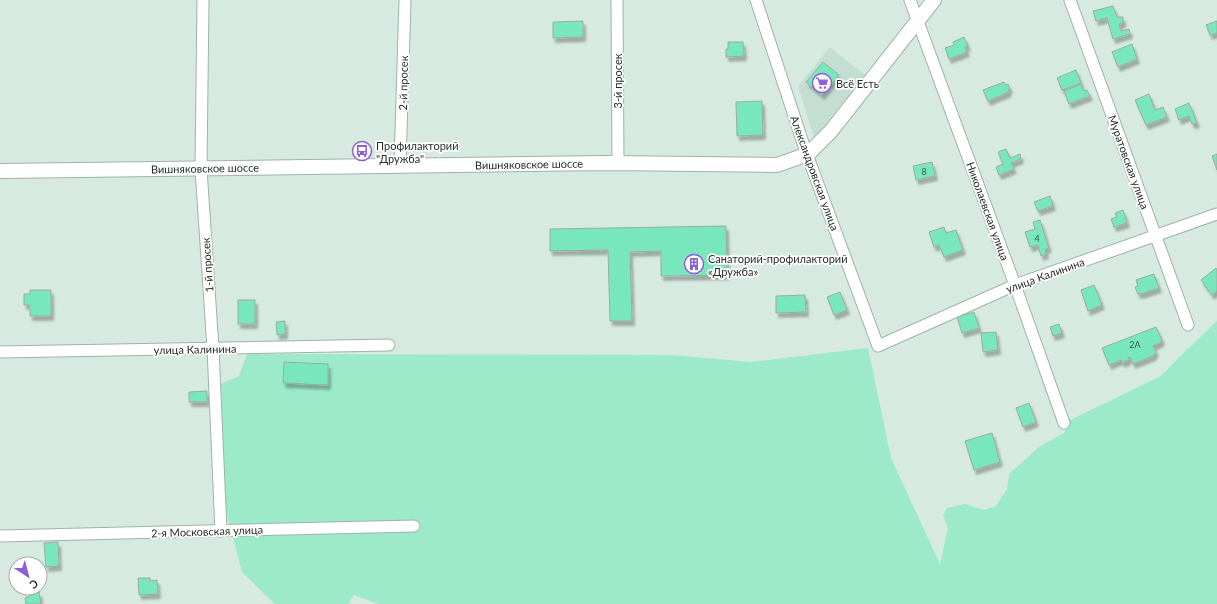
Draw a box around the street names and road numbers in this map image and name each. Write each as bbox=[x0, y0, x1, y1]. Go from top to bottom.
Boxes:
street label: 3-й просек bbox=[611, 53, 624, 108]
street label: 2-й просек bbox=[396, 55, 410, 111]
street label: Муратовская улица bbox=[1106, 113, 1152, 211]
street label: Александровская улица bbox=[788, 114, 842, 232]
street label: Вишняковское шоссе bbox=[475, 157, 583, 171]
street label: Николаевская улица bbox=[964, 160, 1012, 262]
street label: Вишняковское шоссе bbox=[151, 161, 259, 175]
street label: 1-й просек bbox=[199, 237, 215, 293]
street label: улица Калинина bbox=[1004, 255, 1086, 295]
street label: улица Калинина bbox=[154, 342, 236, 356]
street label: 2-я Московская улица bbox=[151, 523, 263, 539]

